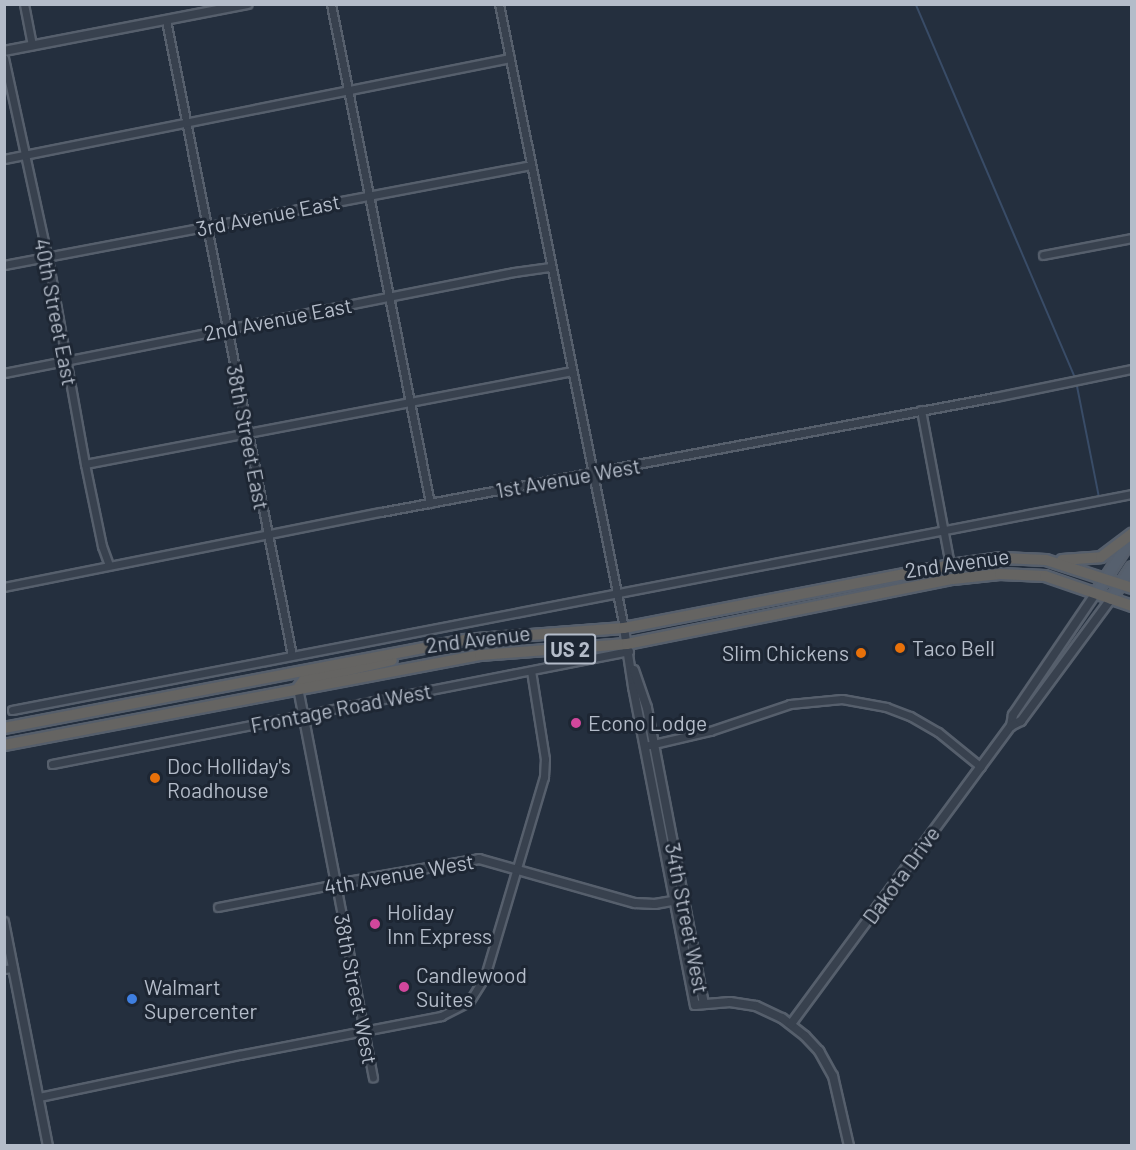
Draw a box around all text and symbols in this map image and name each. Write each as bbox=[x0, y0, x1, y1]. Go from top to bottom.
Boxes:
street label: 3rd Avenue East bbox=[194, 189, 342, 241]
street label: 40th Street East bbox=[29, 236, 83, 388]
street label: 2nd Avenue East bbox=[202, 292, 354, 346]
street label: 38th Street East bbox=[222, 362, 274, 512]
street label: 1st Avenue West bbox=[494, 453, 642, 503]
street label: 2nd Avenue bbox=[903, 543, 1011, 583]
street label: 2nd Avenue bbox=[424, 620, 532, 658]
road number: US 2 bbox=[543, 632, 597, 666]
place label: Taco Bell bbox=[912, 635, 995, 661]
place label: Slim Chickens bbox=[722, 640, 849, 666]
marker: Taco Bell bbox=[893, 641, 907, 655]
marker: Slim Chickens bbox=[854, 646, 868, 660]
street label: Frontage Road West bbox=[248, 678, 434, 738]
place label: Econo Lodge bbox=[588, 710, 707, 736]
marker: Econo Lodge bbox=[569, 716, 583, 730]
place label: Doc Holliday's Roadhouse bbox=[167, 753, 291, 803]
marker: Doc Holliday's Roadhouse bbox=[148, 771, 162, 785]
street label: Dakota Drive bbox=[857, 821, 945, 929]
street label: 34th Street West bbox=[660, 840, 714, 996]
street label: 4th Avenue West bbox=[322, 848, 476, 900]
place label: Holiday Inn Express bbox=[387, 899, 492, 949]
street label: 38th Street West bbox=[329, 912, 383, 1066]
marker: Holiday Inn Express bbox=[368, 917, 382, 931]
place label: Candlewood Suites bbox=[416, 962, 527, 1012]
place label: Walmart Supercenter bbox=[144, 974, 257, 1024]
marker: Candlewood Suites bbox=[397, 980, 411, 994]
marker: Walmart Supercenter bbox=[125, 992, 139, 1006]

